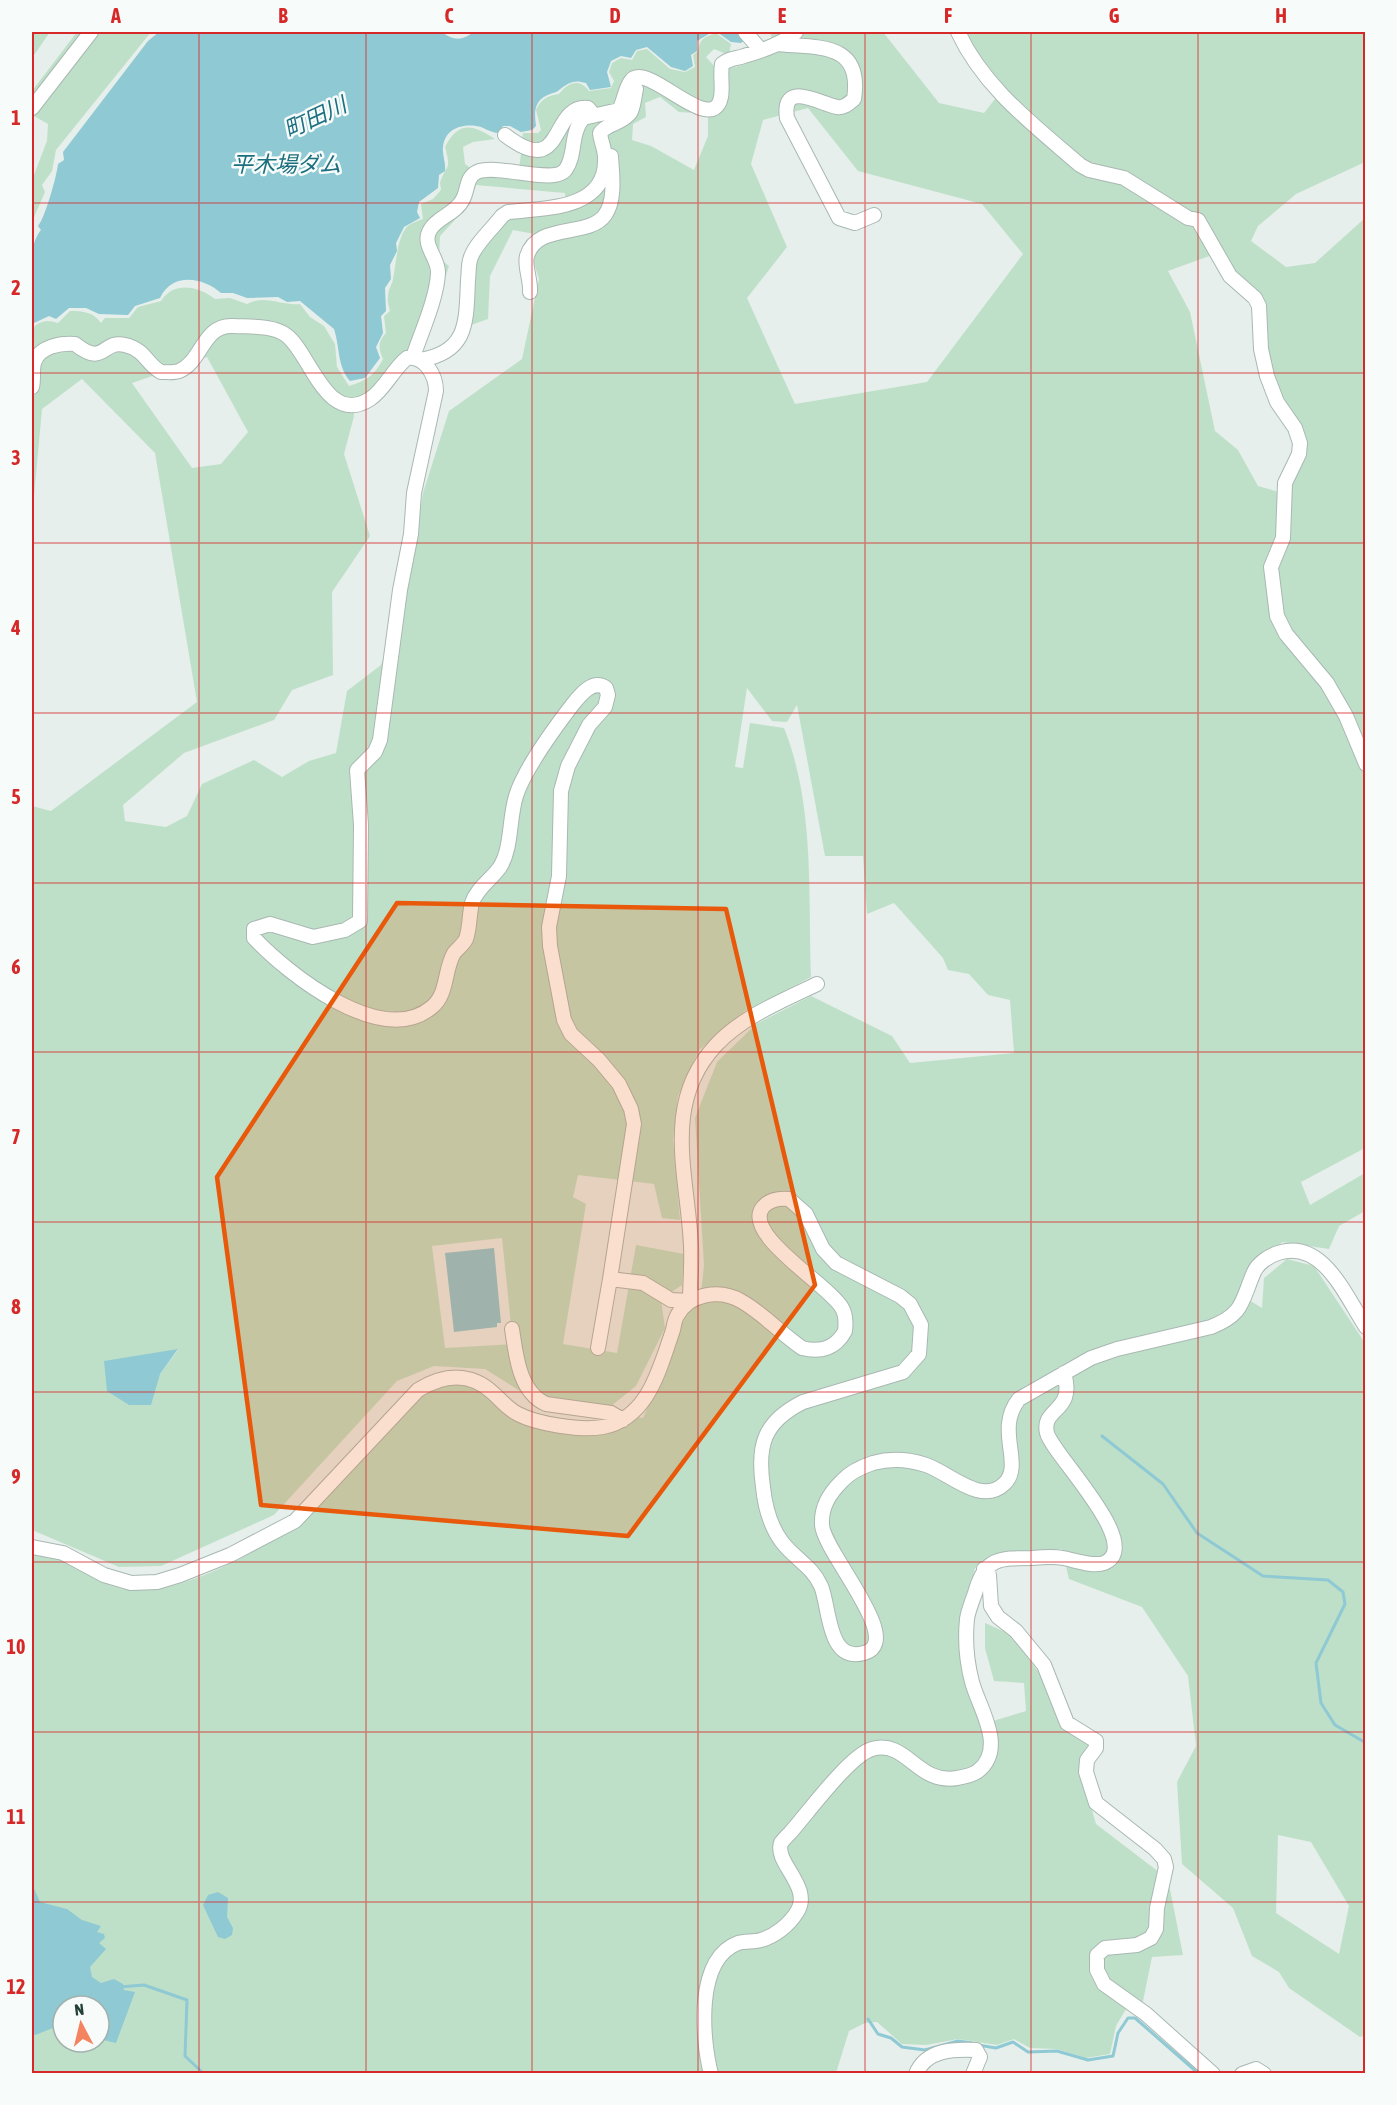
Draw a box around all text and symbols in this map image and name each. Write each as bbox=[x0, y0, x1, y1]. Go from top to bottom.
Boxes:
text: A bbox=[110, 4, 121, 27]
text: B bbox=[278, 4, 288, 27]
text: C bbox=[445, 4, 454, 27]
text: D bbox=[609, 4, 621, 27]
text: E bbox=[778, 4, 787, 27]
text: F bbox=[944, 4, 952, 27]
text: G bbox=[1109, 4, 1120, 27]
text: H bbox=[1275, 4, 1287, 27]
water label: 町田川 bbox=[280, 90, 352, 143]
text: 1 bbox=[11, 106, 21, 129]
water label: 平木場ダム bbox=[231, 151, 341, 177]
text: 2 bbox=[11, 276, 21, 299]
text: 3 bbox=[11, 446, 21, 469]
text: 4 bbox=[10, 616, 21, 639]
text: 5 bbox=[11, 785, 21, 808]
text: 6 bbox=[11, 955, 21, 978]
text: 7 bbox=[11, 1125, 21, 1148]
text: 8 bbox=[11, 1295, 21, 1318]
text: 9 bbox=[11, 1465, 21, 1488]
text: 10 bbox=[7, 1635, 25, 1658]
text: 11 bbox=[7, 1805, 25, 1828]
text: 12 bbox=[7, 1975, 25, 1998]
north arrow bbox=[51, 1994, 111, 2054]
text: N bbox=[73, 2000, 85, 2019]

